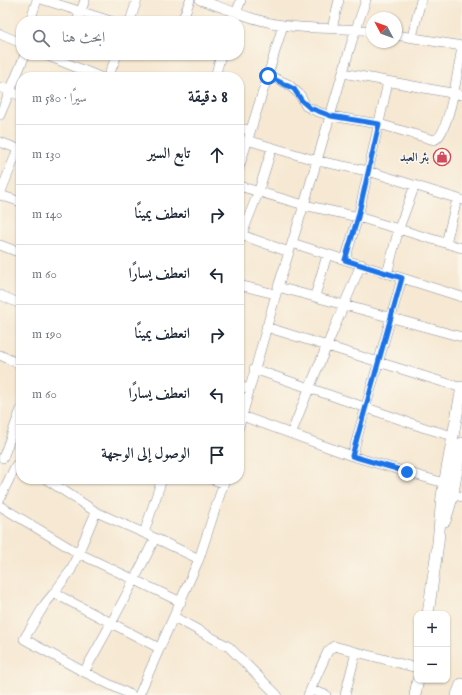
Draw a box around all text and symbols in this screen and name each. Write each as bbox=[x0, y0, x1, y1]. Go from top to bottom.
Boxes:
north arrow bbox=[366, 12, 402, 48]
search box bbox=[16, 16, 244, 60]
icon: search bbox=[30, 27, 52, 49]
text: ابحث هنا bbox=[62, 28, 105, 47]
route start bbox=[259, 67, 277, 85]
text: 8 دقيقة bbox=[188, 87, 228, 108]
text: سيرًا · 580 m bbox=[32, 90, 87, 107]
text: تابع السير bbox=[148, 144, 190, 163]
icon: ahead bbox=[206, 144, 228, 166]
text: 130 m bbox=[32, 146, 61, 163]
shop icon: بئر العبد bbox=[432, 147, 452, 167]
place label: بئر العبد bbox=[400, 150, 429, 165]
text: انعطف يمينًا bbox=[134, 204, 190, 223]
icon: right bbox=[206, 204, 228, 226]
text: 140 m bbox=[32, 206, 63, 223]
text: انعطف يسارًا bbox=[128, 264, 190, 283]
icon: left bbox=[206, 264, 228, 286]
text: 60 m bbox=[32, 266, 57, 283]
text: انعطف يمينًا bbox=[134, 324, 190, 343]
icon: right bbox=[206, 324, 228, 346]
text: 190 m bbox=[32, 326, 62, 343]
text: انعطف يسارًا bbox=[128, 384, 190, 403]
icon: left bbox=[206, 384, 228, 406]
text: 60 m bbox=[32, 386, 57, 403]
text: الوصول إلى الوجهة bbox=[101, 444, 190, 463]
icon: arrive bbox=[206, 444, 228, 466]
route end bbox=[398, 463, 416, 481]
map controls bbox=[414, 611, 450, 683]
button: + bbox=[414, 611, 450, 647]
button: − bbox=[414, 647, 450, 683]

